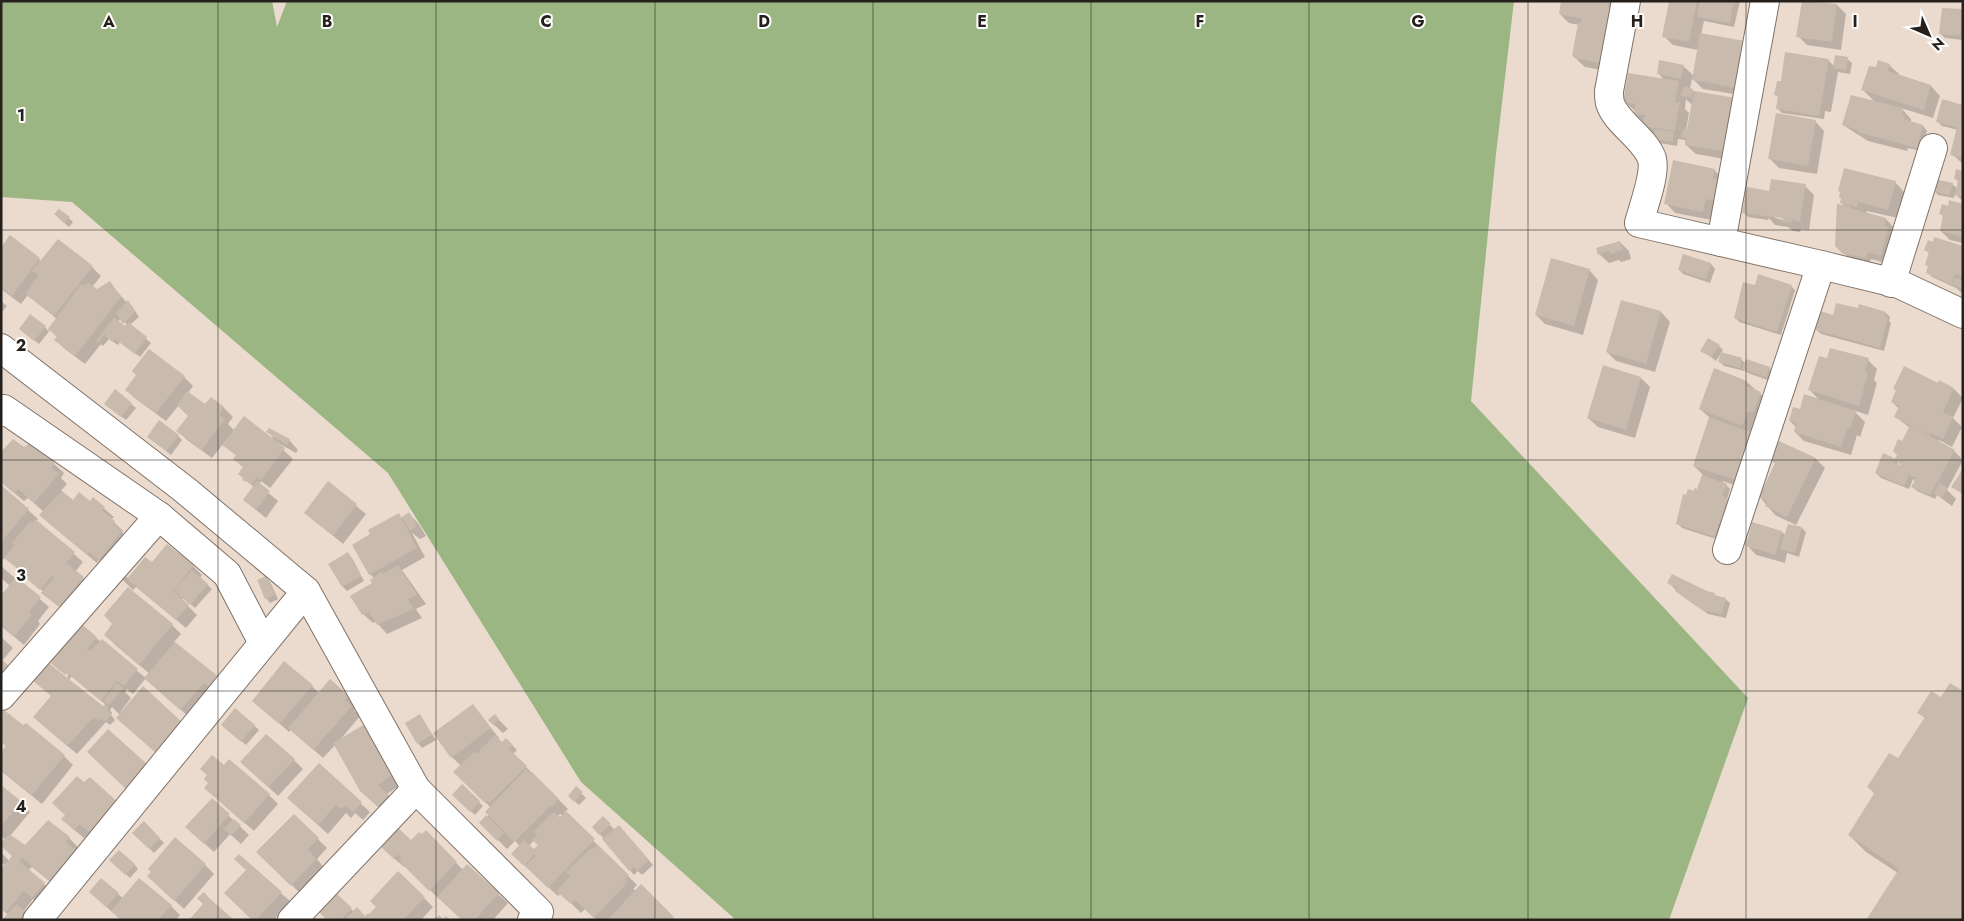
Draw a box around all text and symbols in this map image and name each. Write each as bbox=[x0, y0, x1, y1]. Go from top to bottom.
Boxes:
text: A bbox=[102, 10, 115, 33]
text: B bbox=[322, 10, 332, 33]
text: C bbox=[540, 10, 552, 33]
text: D bbox=[758, 10, 770, 33]
text: E bbox=[977, 10, 987, 33]
text: F bbox=[1196, 10, 1204, 33]
text: G bbox=[1411, 10, 1425, 33]
text: H bbox=[1631, 10, 1643, 33]
text: I bbox=[1852, 10, 1858, 33]
north arrow bbox=[1904, 10, 1954, 60]
text: N bbox=[1927, 33, 1949, 55]
text: 1 bbox=[17, 104, 25, 127]
text: 2 bbox=[16, 334, 26, 357]
text: 3 bbox=[16, 564, 26, 587]
text: 4 bbox=[15, 795, 27, 818]

